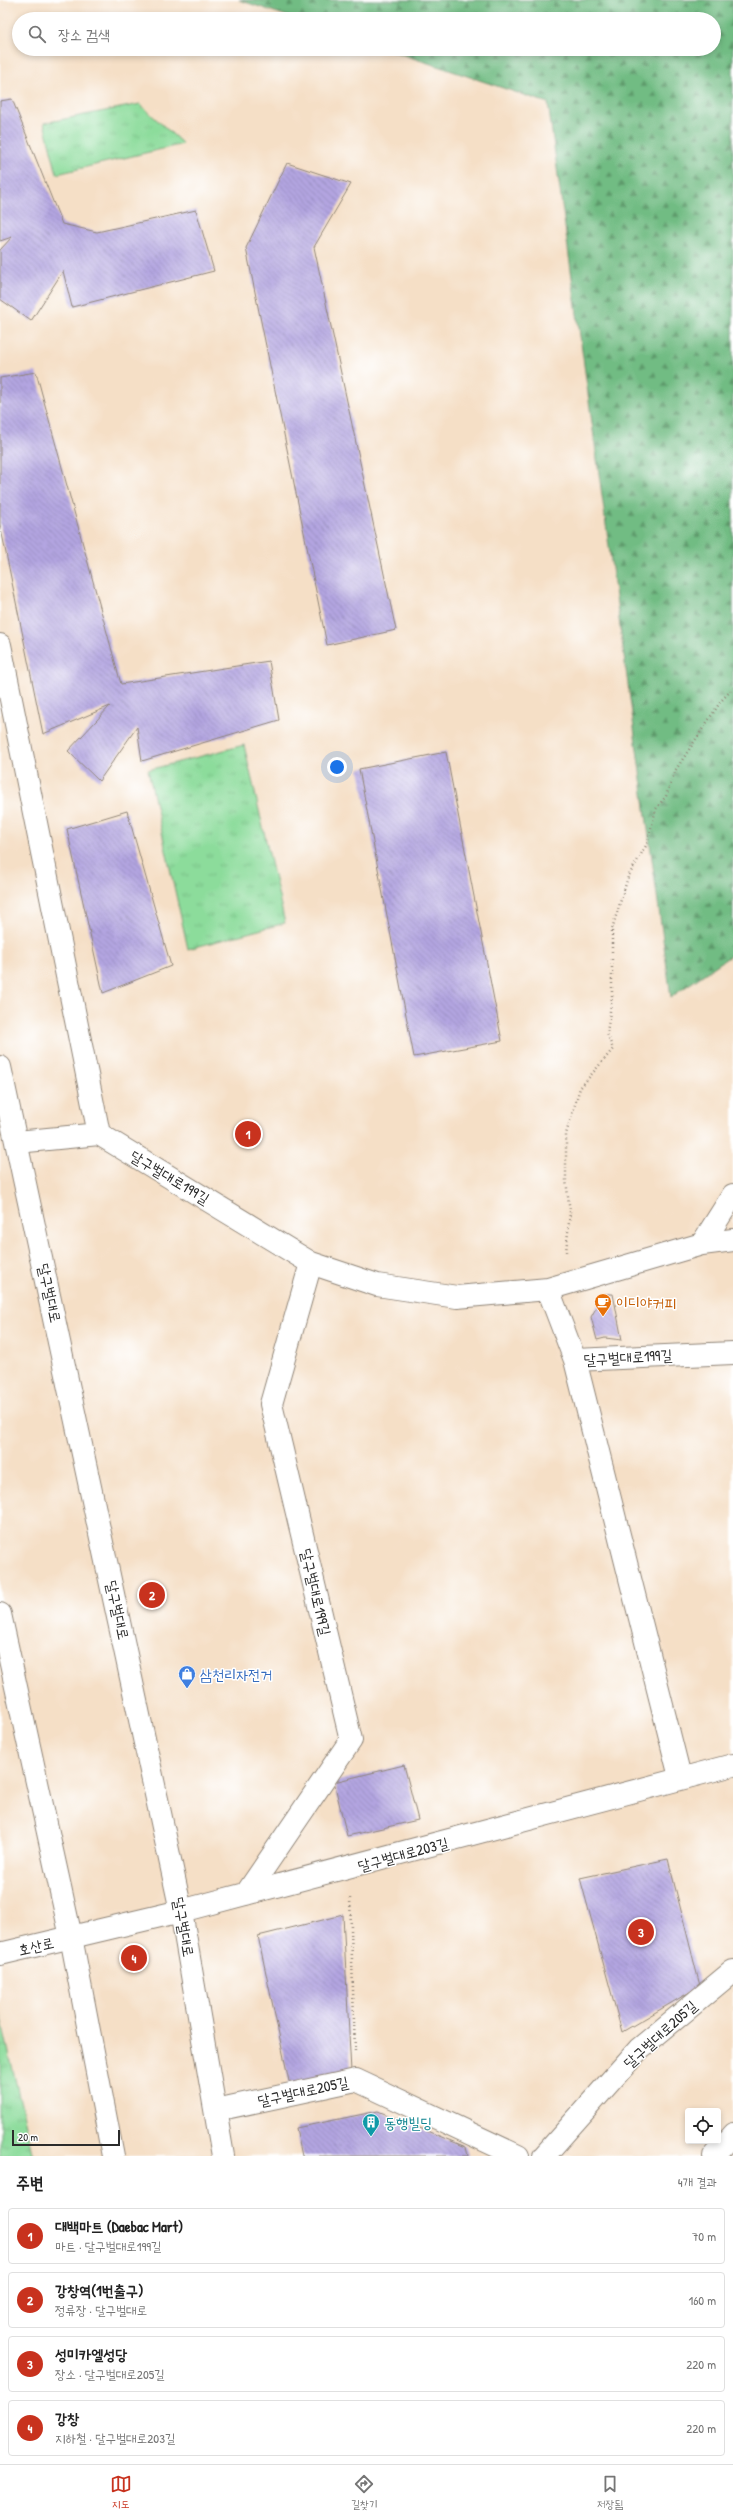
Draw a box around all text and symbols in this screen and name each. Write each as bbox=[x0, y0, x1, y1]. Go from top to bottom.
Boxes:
search box bbox=[12, 12, 721, 56]
icon: search bbox=[26, 23, 48, 45]
text: 장소 검색 bbox=[58, 24, 110, 45]
your location bbox=[327, 757, 347, 777]
pin: 1 bbox=[235, 1119, 261, 1149]
street label: 달구벌대로199길 bbox=[126, 1145, 214, 1209]
street label: 달구벌대로 bbox=[33, 1261, 67, 1325]
cafe icon: 이디야커피 bbox=[593, 1292, 613, 1317]
place label: 이디야커피 bbox=[616, 1292, 676, 1313]
street label: 달구벌대로199길 bbox=[583, 1344, 673, 1370]
street label: 달구벌대로199길 bbox=[296, 1546, 336, 1638]
street label: 달구벌대로 bbox=[101, 1578, 135, 1642]
pin: 2 bbox=[139, 1580, 165, 1610]
shop icon: 삼천리자전거 bbox=[177, 1664, 197, 1689]
place label: 삼천리자전거 bbox=[200, 1664, 272, 1685]
street label: 달구벌대로203길 bbox=[355, 1832, 451, 1876]
street label: 달구벌대로 bbox=[168, 1895, 200, 1959]
pin: 3 bbox=[628, 1917, 654, 1947]
street label: 호산로 bbox=[16, 1932, 56, 1960]
pin: 4 bbox=[121, 1943, 147, 1973]
street label: 달구벌대로205길 bbox=[619, 1995, 701, 2073]
street label: 달구벌대로205길 bbox=[256, 2071, 350, 2111]
map controls bbox=[685, 2108, 721, 2144]
button: locate bbox=[685, 2108, 721, 2144]
building icon: 동행빌딩 bbox=[361, 2112, 381, 2137]
place label: 동행빌딩 bbox=[384, 2112, 432, 2133]
scale bar bbox=[12, 2128, 120, 2147]
text: 20 m bbox=[18, 2130, 38, 2144]
text: 주변 bbox=[16, 2171, 43, 2194]
text: 4개 결과 bbox=[678, 2173, 717, 2191]
text: 대백마트 (Daebac Mart) bbox=[55, 2216, 183, 2237]
text: 1 bbox=[28, 2227, 32, 2245]
text: 70 m bbox=[692, 2227, 716, 2245]
text: 마트 · 달구벌대로199길 bbox=[55, 2237, 162, 2255]
text: 강창역(1번출구) bbox=[55, 2280, 143, 2301]
text: 2 bbox=[27, 2291, 33, 2309]
text: 160 m bbox=[688, 2291, 716, 2309]
text: 정류장 · 달구벌대로 bbox=[55, 2301, 147, 2319]
text: 성미카엘성당 bbox=[55, 2344, 127, 2365]
text: 3 bbox=[27, 2355, 33, 2373]
text: 220 m bbox=[686, 2355, 716, 2373]
text: 장소 · 달구벌대로205길 bbox=[55, 2365, 165, 2383]
text: 강창 bbox=[55, 2408, 79, 2429]
text: 4 bbox=[28, 2419, 32, 2437]
text: 220 m bbox=[686, 2419, 716, 2437]
text: 지하철 · 달구벌대로203길 bbox=[55, 2429, 175, 2447]
tab: 지도 bbox=[110, 2473, 132, 2512]
tab: 길찾기 bbox=[351, 2473, 377, 2512]
tab: 저장됨 bbox=[597, 2473, 623, 2512]

